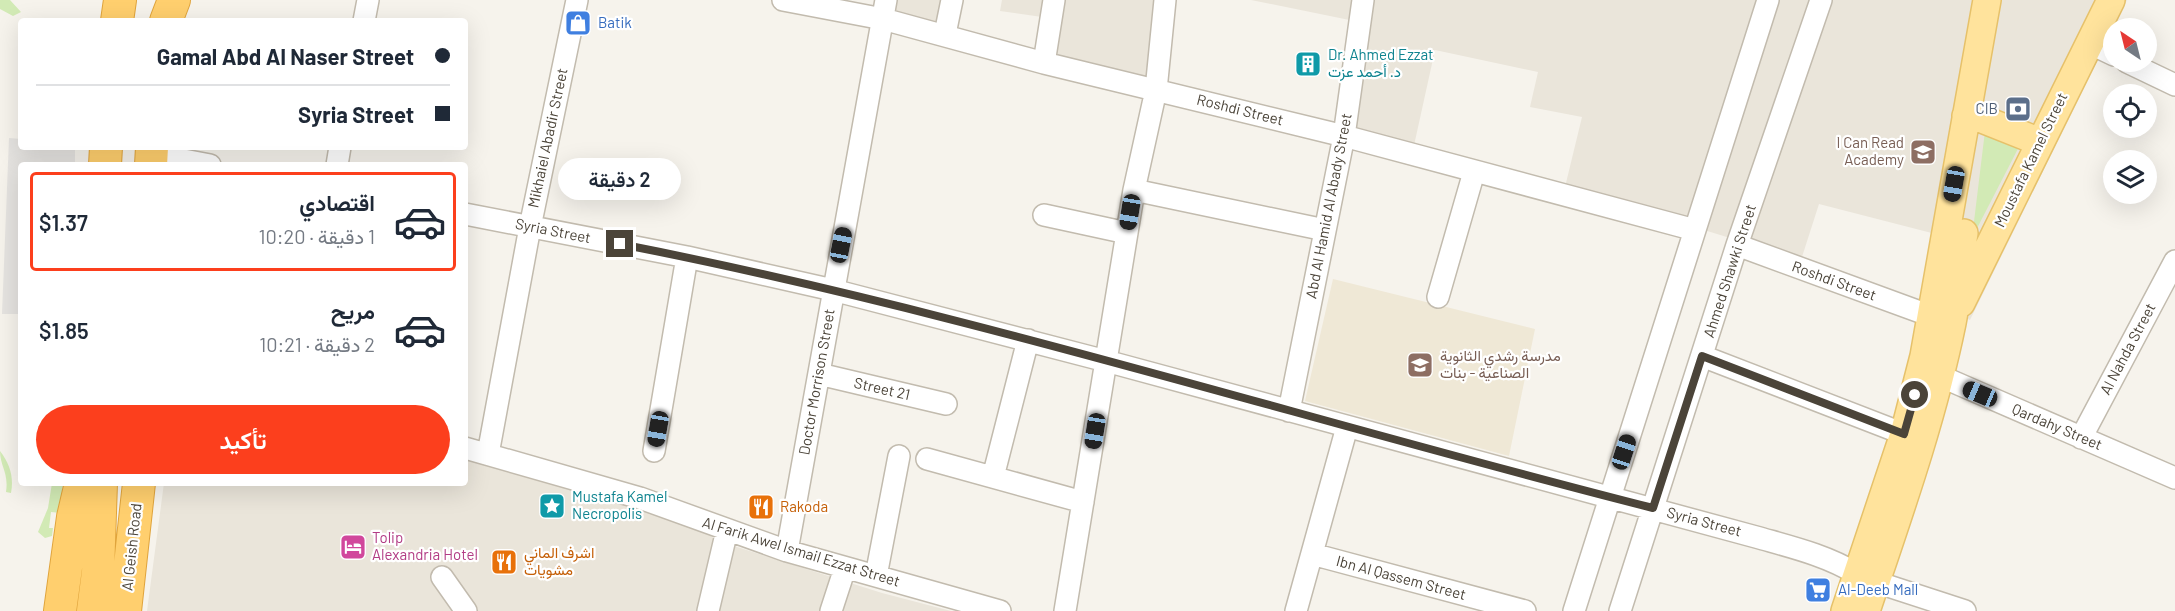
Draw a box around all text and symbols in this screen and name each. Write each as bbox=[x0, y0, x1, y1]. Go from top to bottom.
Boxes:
shop icon: Batik bbox=[563, 8, 593, 38]
place label: Batik bbox=[598, 13, 632, 31]
north arrow bbox=[2103, 18, 2157, 72]
map controls bbox=[2103, 18, 2157, 204]
text: Gamal Abd Al Naser Street bbox=[157, 43, 414, 69]
place label: Dr. Ahmed Ezzat د. أحمد عزت bbox=[1328, 45, 1434, 81]
building icon: Dr. Ahmed Ezzat د. أحمد عزت bbox=[1293, 49, 1323, 79]
street label: Mikhaiel Abadir Street bbox=[523, 66, 571, 209]
button: locate bbox=[2103, 84, 2157, 138]
street label: Moustafa Kamel Street bbox=[1990, 89, 2071, 230]
street label: Roshdi Street bbox=[1195, 90, 1285, 128]
bank icon: CIB bbox=[2003, 94, 2033, 124]
place label: CIB bbox=[1976, 99, 1998, 117]
text: Syria Street bbox=[298, 101, 414, 127]
street label: Abd Al Hamid Al Abady Street bbox=[1301, 112, 1355, 300]
place label: I Can Read Academy bbox=[1836, 133, 1904, 168]
school or university icon: I Can Read Academy bbox=[1908, 137, 1938, 167]
button: layers bbox=[2103, 150, 2157, 204]
callout: 2 دقيقة bbox=[558, 157, 682, 199]
car bbox=[1942, 165, 1966, 203]
text: 2 دقيقة bbox=[589, 167, 650, 191]
text: اقتصادي bbox=[299, 189, 375, 215]
car bbox=[1118, 193, 1142, 231]
icon: car bbox=[393, 195, 447, 249]
street label: Ahmed Shawki Street bbox=[1699, 202, 1759, 340]
text: $1.37 bbox=[39, 209, 88, 235]
street label: Syria Street bbox=[514, 214, 592, 246]
text: 1 دقيقة · 10:20 bbox=[258, 224, 375, 248]
car bbox=[829, 226, 853, 264]
route end bbox=[606, 230, 633, 257]
street label: Roshdi Street bbox=[1790, 256, 1879, 304]
text: مريح bbox=[331, 297, 375, 323]
street label: Al Nahda Street bbox=[2095, 300, 2159, 397]
icon: car bbox=[393, 303, 447, 357]
street label: Doctor Morrison Street bbox=[794, 307, 838, 456]
text: $1.85 bbox=[39, 317, 89, 343]
text: 2 دقيقة · 10:21 bbox=[259, 332, 375, 356]
place label: مدرسة رشدي الثانوية الصناعية - بنات bbox=[1440, 346, 1561, 382]
school or university icon: مدرسة رشدي الثانوية الصناعية - بنات bbox=[1405, 350, 1435, 380]
street label: Street 21 bbox=[852, 373, 912, 403]
car bbox=[1960, 379, 2000, 409]
route start bbox=[1901, 381, 1928, 408]
street label: Qardahy Street bbox=[2010, 399, 2105, 453]
button: تأكيد bbox=[36, 405, 450, 474]
car bbox=[646, 410, 670, 448]
car bbox=[1083, 412, 1107, 450]
car bbox=[1610, 432, 1638, 472]
place label: Mustafa Kamel Necropolis bbox=[572, 487, 667, 522]
place icon: Mustafa Kamel Necropolis bbox=[537, 491, 567, 521]
restaurant icon: Rakoda bbox=[746, 492, 776, 522]
place label: Rakoda bbox=[780, 497, 828, 515]
street label: Al Geish Road bbox=[117, 502, 145, 592]
street label: Syria Street bbox=[1665, 502, 1744, 540]
street label: Al Farik Awel Ismail Ezzat Street bbox=[700, 512, 902, 590]
place label: Tolip Alexandria Hotel bbox=[372, 528, 478, 563]
hotel icon: Tolip Alexandria Hotel bbox=[338, 532, 368, 562]
place label: اشرف الماني مشويات bbox=[524, 543, 594, 579]
restaurant icon: اشرف الماني مشويات bbox=[489, 547, 519, 577]
street label: Ibn Al Qassem Street bbox=[1334, 551, 1468, 603]
supermarket icon: Al-Deeb Mall bbox=[1803, 575, 1833, 605]
place label: Al-Deeb Mall bbox=[1838, 580, 1918, 598]

